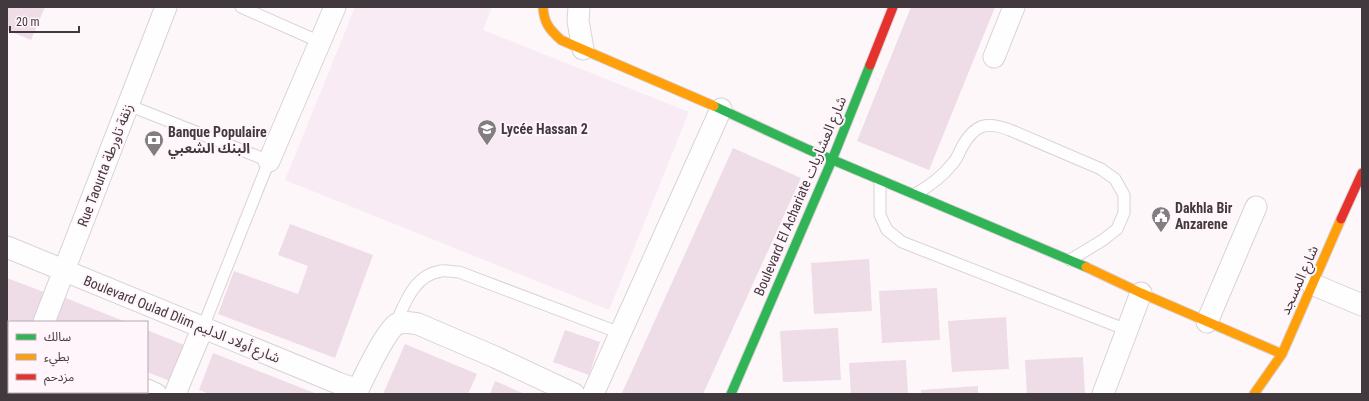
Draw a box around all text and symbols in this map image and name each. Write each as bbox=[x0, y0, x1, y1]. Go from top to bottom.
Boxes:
scale bar bbox=[10, 8, 79, 34]
text: 20 m bbox=[16, 15, 40, 29]
street label: Boulevard El Achariate شارع العشاريات bbox=[751, 94, 852, 299]
street label: Rue Taourta زنقة تاورطة bbox=[74, 101, 137, 229]
school or university icon: Lycée Hassan 2 bbox=[476, 118, 498, 146]
place label: Lycée Hassan 2 bbox=[501, 121, 588, 137]
place label: Banque Populaire البنك الشعبي bbox=[168, 124, 267, 159]
bank icon: Banque Populaire البنك الشعبي bbox=[143, 129, 165, 157]
place label: Dakhla Bir Anzarene bbox=[1175, 200, 1233, 232]
public building icon: Dakhla Bir Anzarene bbox=[1150, 205, 1172, 233]
street label: شارع المسجد bbox=[1277, 243, 1324, 318]
street label: Boulevard Oulad Dlim شارع أولاد الدليم bbox=[80, 271, 283, 369]
legend bbox=[8, 321, 148, 393]
text: سالك bbox=[44, 330, 71, 344]
text: بطيء bbox=[44, 350, 70, 367]
text: مزدحم bbox=[44, 370, 74, 386]

